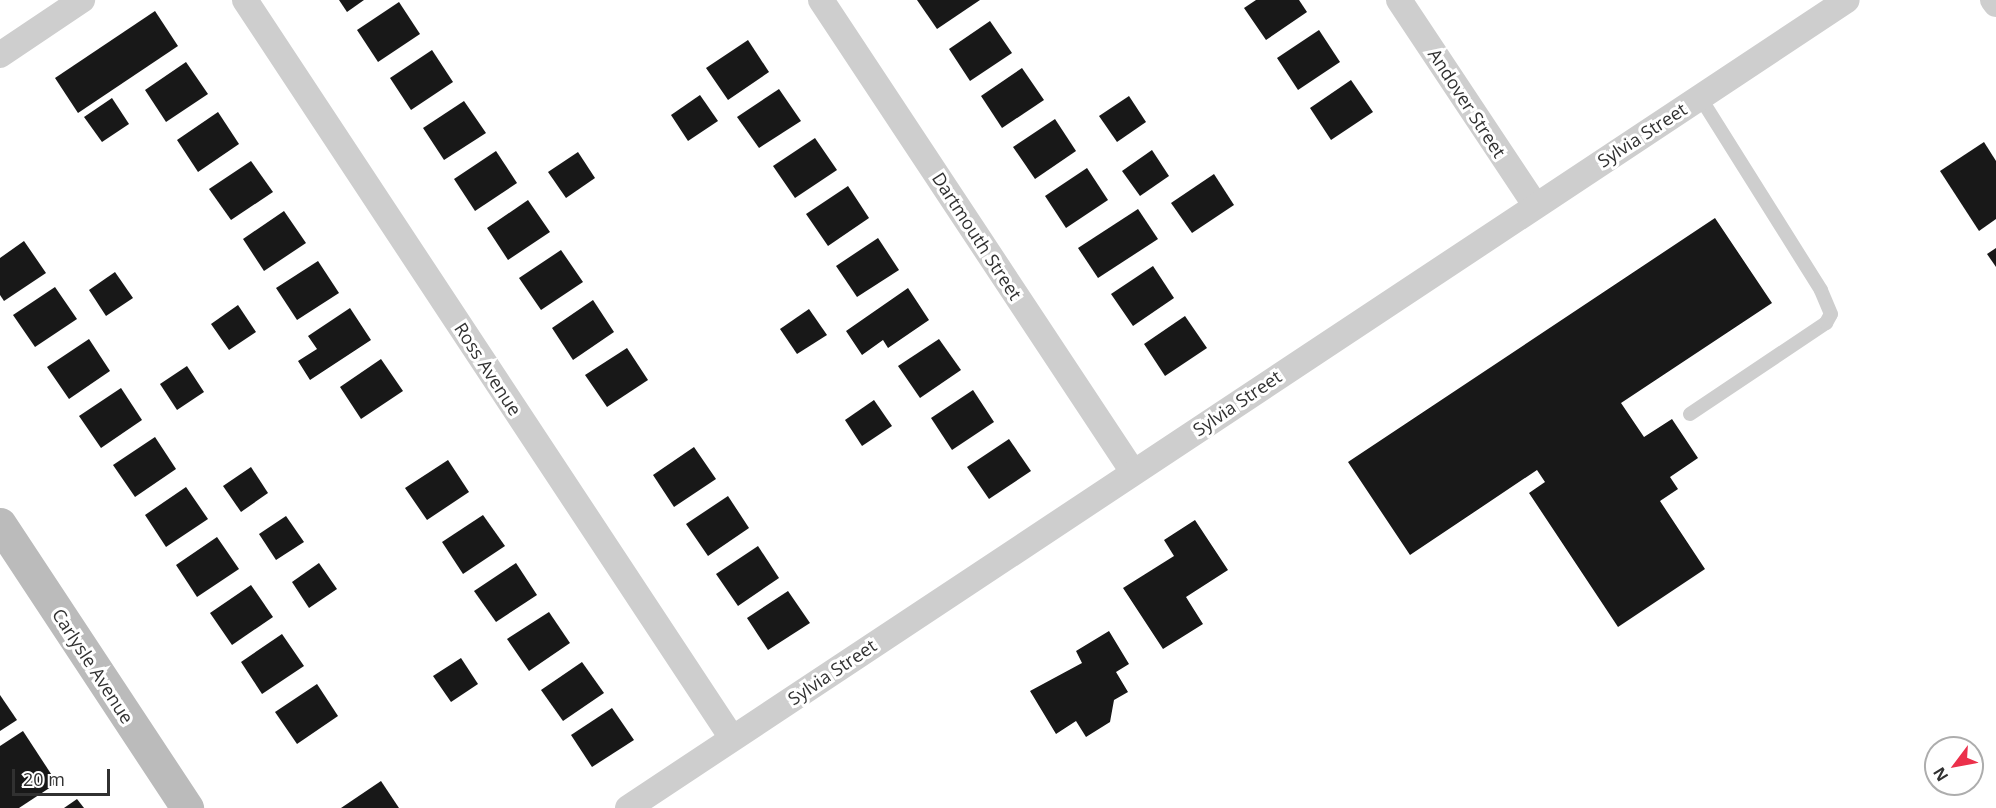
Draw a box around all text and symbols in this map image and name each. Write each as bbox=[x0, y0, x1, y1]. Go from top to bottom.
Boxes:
street label: Andover Street bbox=[1424, 44, 1510, 162]
street label: Sylvia Street bbox=[1593, 98, 1691, 172]
street label: Dartmouth Street bbox=[928, 168, 1026, 304]
street label: Ross Avenue bbox=[450, 318, 526, 420]
street label: Sylvia Street bbox=[1189, 366, 1285, 440]
street label: Carlysle Avenue bbox=[48, 604, 138, 728]
street label: Sylvia Street bbox=[784, 635, 880, 709]
north arrow bbox=[1924, 736, 1984, 796]
scale bar bbox=[15, 757, 112, 795]
text: N bbox=[1928, 763, 1953, 786]
text: 20 m bbox=[23, 767, 65, 791]

